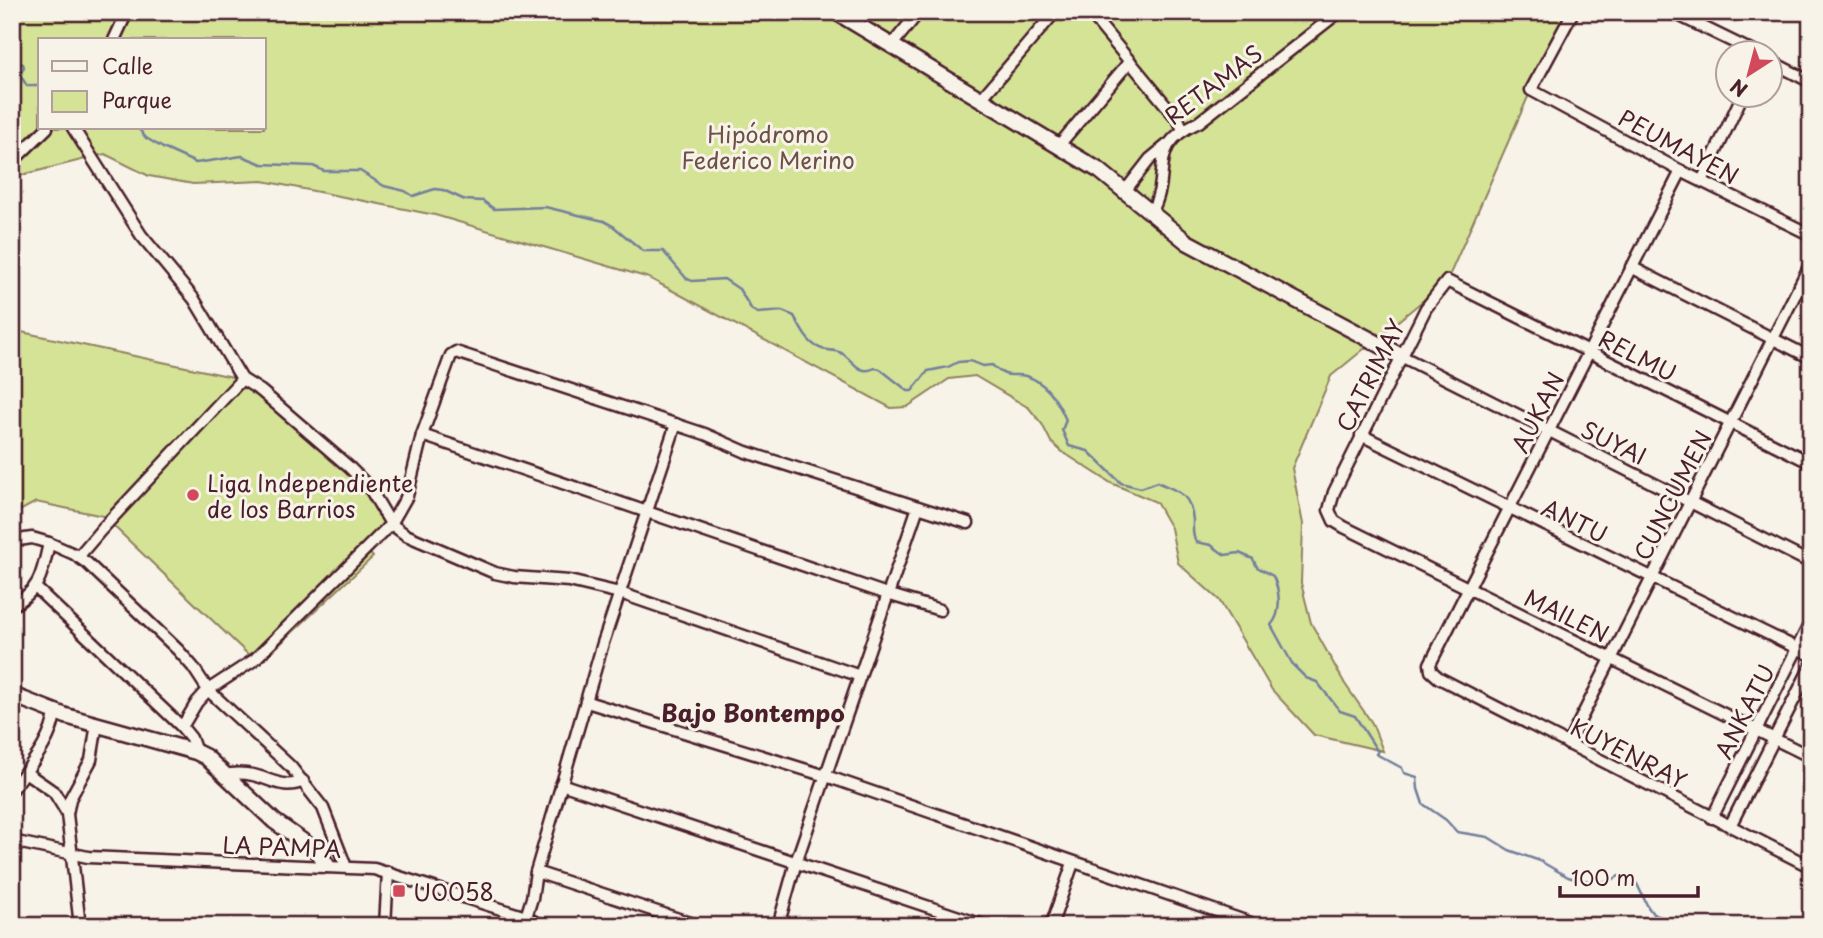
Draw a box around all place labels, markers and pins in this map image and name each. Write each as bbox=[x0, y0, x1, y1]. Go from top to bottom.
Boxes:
place label: Liga Independiente de los Barrios bbox=[207, 465, 414, 526]
marker: Liga Independiente de los Barrios bbox=[185, 487, 201, 503]
place label: U0058 bbox=[413, 874, 494, 909]
marker: U0058 bbox=[391, 883, 407, 899]

